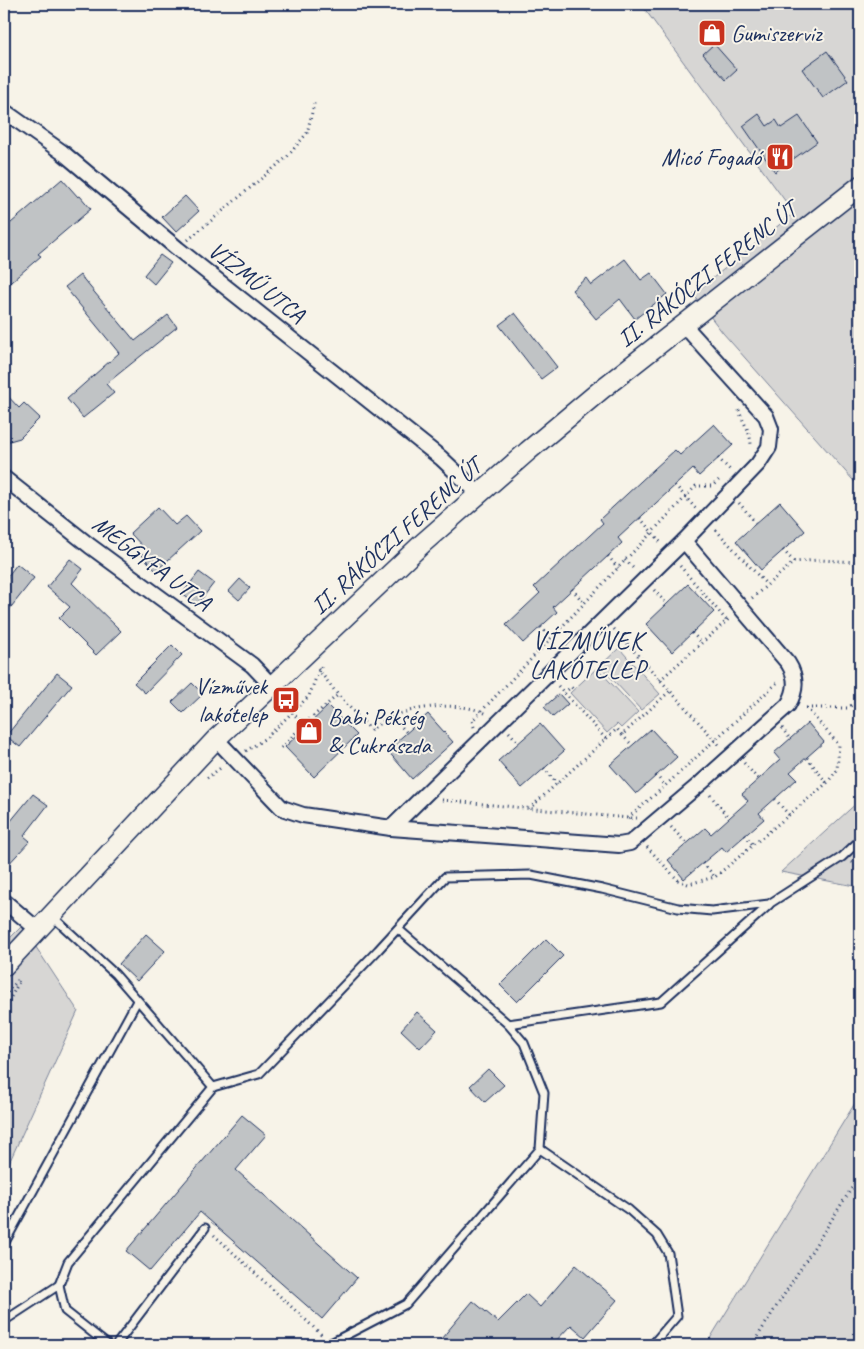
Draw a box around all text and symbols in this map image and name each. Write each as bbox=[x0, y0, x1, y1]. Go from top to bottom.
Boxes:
shop icon: Gumiszerviz bbox=[697, 18, 727, 48]
place label: Gumiszerviz bbox=[731, 18, 823, 48]
place label: Micó Fogadó bbox=[661, 142, 765, 172]
restaurant icon: Micó Fogadó bbox=[765, 142, 795, 172]
street label: II. RÁKÓCZI FERENC ÚT bbox=[611, 191, 807, 353]
street label: VÍZMŰ UTCA bbox=[202, 235, 312, 330]
street label: II. RÁKÓCZI FERENC ÚT bbox=[304, 448, 491, 621]
street label: MEGGYFA UTCA bbox=[87, 509, 218, 618]
district label: VÍZMŰVEK LAKÓTELEP bbox=[530, 625, 649, 686]
place label: Vízművek lakótelep bbox=[195, 671, 269, 729]
bus stop icon: Vízművek lakótelep bbox=[271, 685, 301, 715]
place label: Babi Pékség & Cukrászda bbox=[328, 702, 433, 760]
shop icon: Babi Pékség & Cukrászda bbox=[294, 716, 324, 746]

